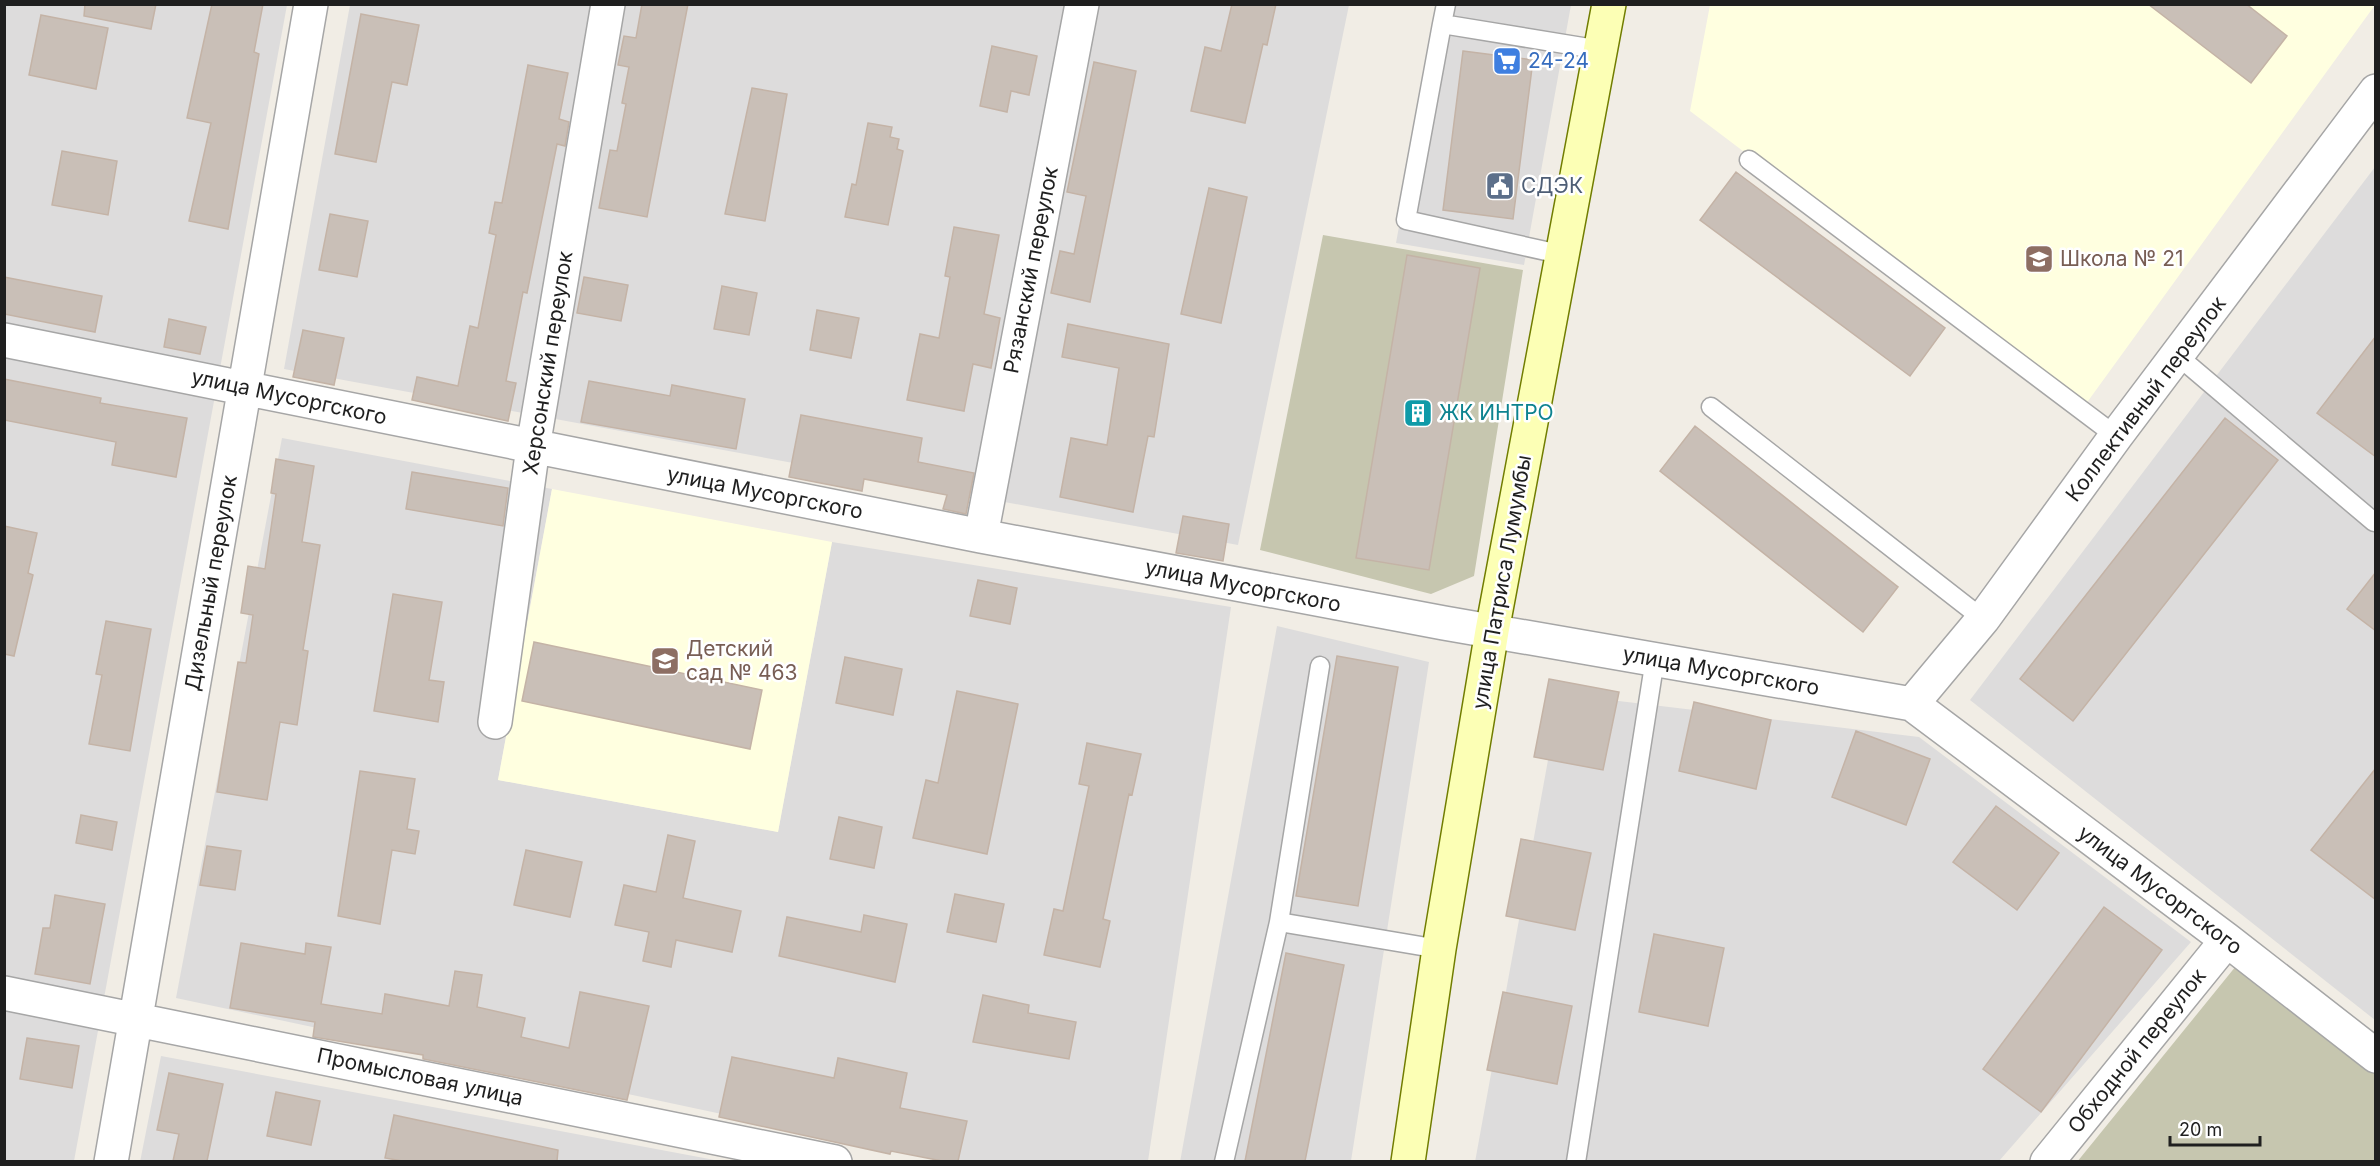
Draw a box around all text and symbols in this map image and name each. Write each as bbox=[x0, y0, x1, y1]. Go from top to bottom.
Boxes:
supermarket icon: 24-24 bbox=[1491, 45, 1523, 77]
place label: 24-24 bbox=[1528, 48, 1589, 73]
street label: Рязанский переулок bbox=[998, 164, 1063, 375]
public building icon: СДЭК bbox=[1484, 170, 1516, 202]
place label: СДЭК bbox=[1521, 173, 1583, 198]
school or university icon: Школа № 21 bbox=[2023, 243, 2055, 275]
place label: Школа № 21 bbox=[2060, 246, 2184, 271]
street label: Херсонский переулок bbox=[517, 249, 578, 477]
street label: Коллективный переулок bbox=[2060, 291, 2231, 506]
street label: улица Мусоргского bbox=[189, 364, 389, 429]
building icon: ЖК ИНТРО bbox=[1402, 397, 1434, 429]
place label: ЖК ИНТРО bbox=[1439, 400, 1554, 425]
street label: улица Патриса Лумумбы bbox=[1467, 453, 1536, 711]
street label: улица Мусоргского bbox=[665, 461, 865, 524]
street label: Дизельный переулок bbox=[179, 473, 242, 693]
street label: улица Мусоргского bbox=[1143, 554, 1343, 617]
place label: Детский сад № 463 bbox=[686, 636, 798, 685]
street label: улица Мусоргского bbox=[1621, 641, 1821, 700]
school or university icon: Детский сад № 463 bbox=[649, 645, 681, 677]
street label: улица Мусоргского bbox=[2073, 820, 2247, 960]
street label: Обходной переулок bbox=[2062, 963, 2211, 1138]
street label: Промысловая улица bbox=[315, 1042, 526, 1111]
scale bar bbox=[2170, 1109, 2260, 1147]
text: 20 m bbox=[2179, 1119, 2222, 1140]

